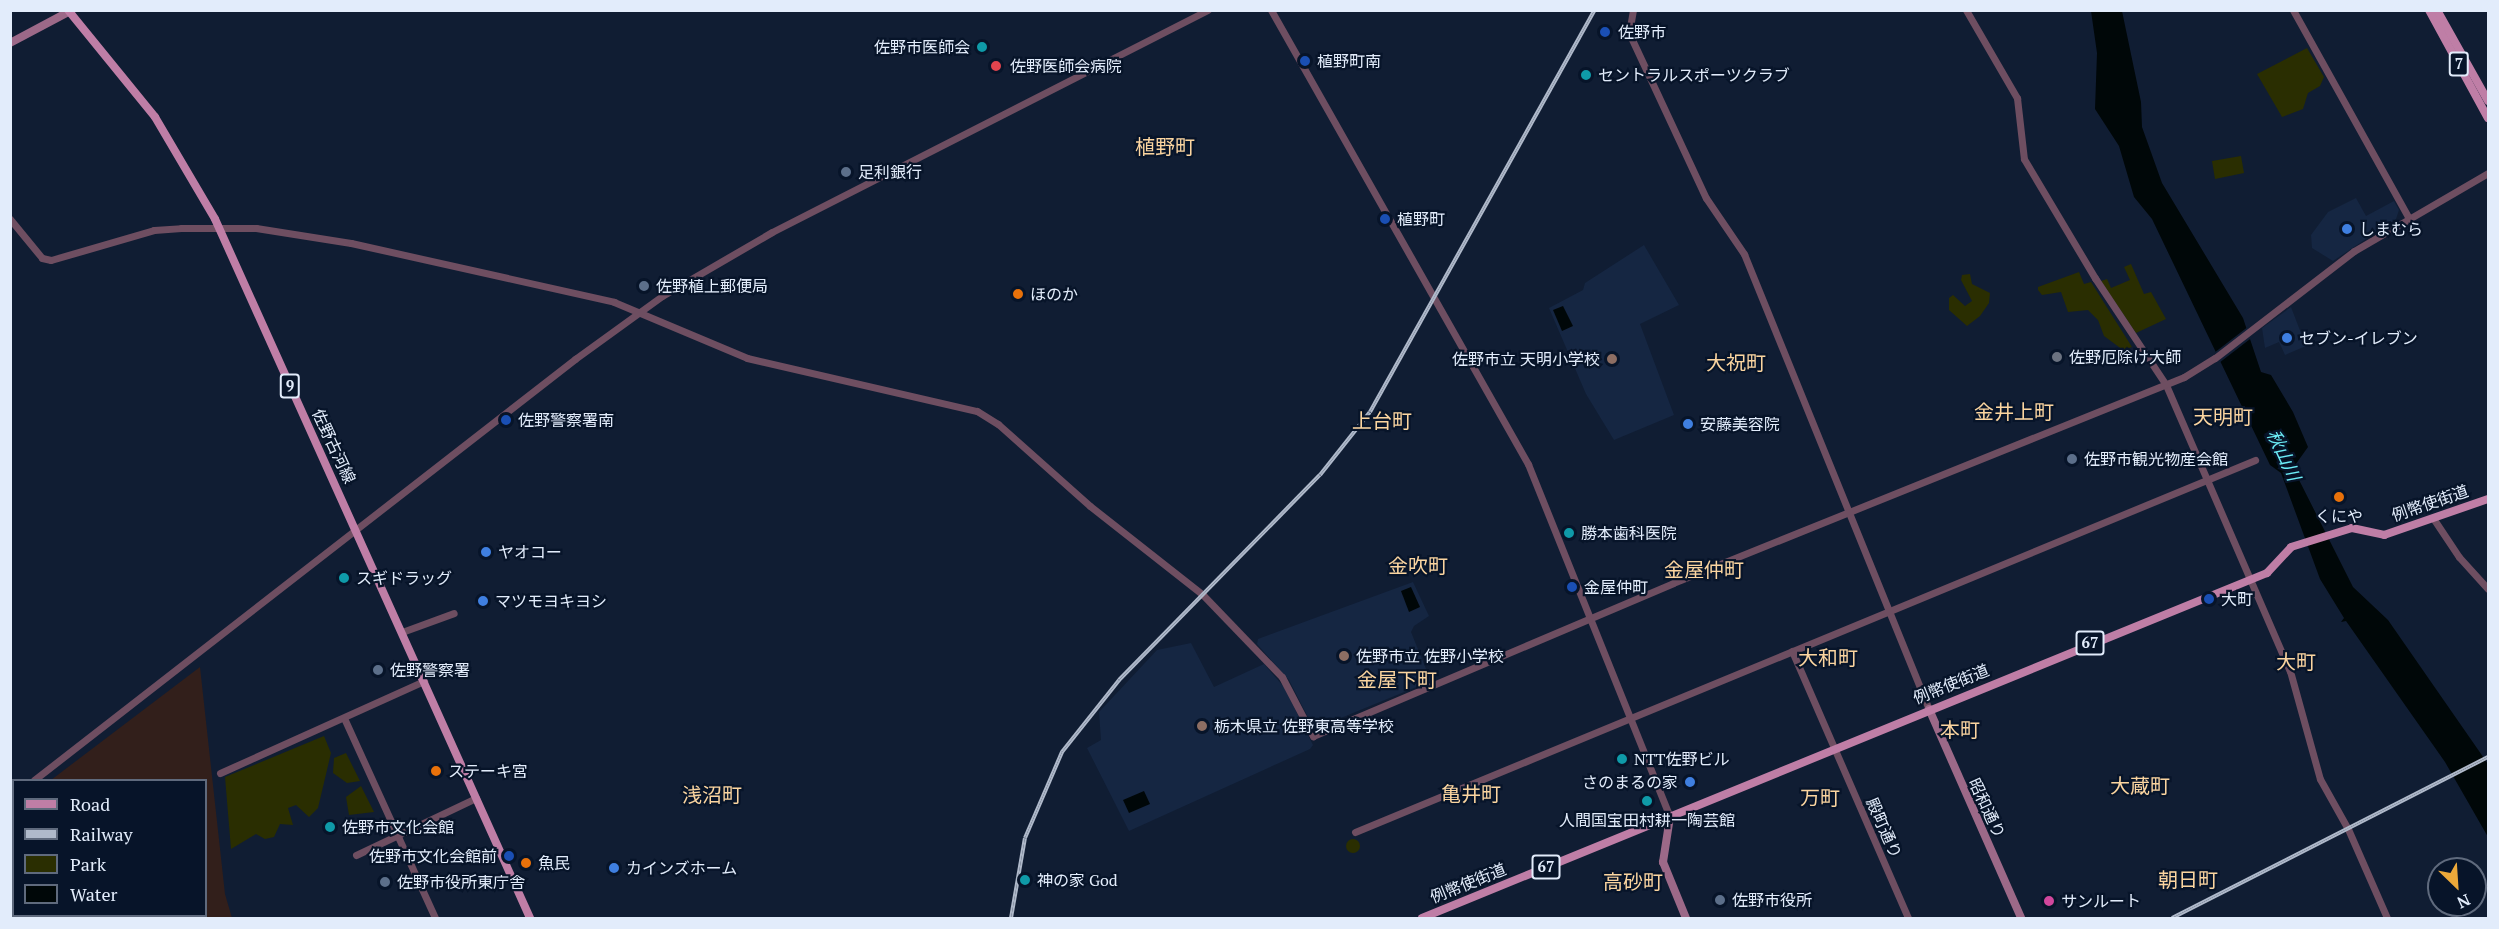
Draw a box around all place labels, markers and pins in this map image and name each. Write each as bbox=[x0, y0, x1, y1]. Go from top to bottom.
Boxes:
place label: 佐野市 bbox=[1618, 22, 1666, 42]
marker: 佐野市 bbox=[1596, 23, 1614, 41]
place label: 佐野市医師会 bbox=[874, 37, 970, 57]
marker: 佐野市医師会 bbox=[975, 40, 989, 54]
place label: 植野町南 bbox=[1317, 51, 1381, 71]
marker: 植野町南 bbox=[1298, 54, 1312, 68]
place label: 佐野医師会病院 bbox=[1010, 56, 1122, 76]
marker: 佐野医師会病院 bbox=[987, 57, 1005, 75]
place label: セントラルスポーツクラブ bbox=[1598, 65, 1790, 85]
marker: セントラルスポーツクラブ bbox=[1579, 68, 1593, 82]
place label: 足利銀行 bbox=[858, 162, 922, 182]
marker: 足利銀行 bbox=[839, 165, 853, 179]
place label: 植野町 bbox=[1397, 209, 1445, 229]
marker: 植野町 bbox=[1378, 212, 1392, 226]
place label: しまむら bbox=[2359, 219, 2423, 239]
marker: しまむら bbox=[2340, 222, 2354, 236]
place label: 佐野植上郵便局 bbox=[656, 276, 768, 296]
marker: 佐野植上郵便局 bbox=[637, 279, 651, 293]
place label: ほのか bbox=[1030, 284, 1078, 304]
marker: ほのか bbox=[1011, 287, 1025, 301]
place label: セブン-イレブン bbox=[2299, 328, 2418, 348]
marker: セブン-イレブン bbox=[2280, 331, 2294, 345]
place label: 佐野厄除け大師 bbox=[2069, 347, 2181, 367]
place label: 佐野市立 天明小学校 bbox=[1452, 349, 1600, 369]
marker: 佐野厄除け大師 bbox=[2050, 350, 2064, 364]
marker: 佐野市立 天明小学校 bbox=[1605, 352, 1619, 366]
place label: 佐野警察署南 bbox=[518, 410, 614, 430]
marker: 佐野警察署南 bbox=[499, 413, 513, 427]
place label: 安藤美容院 bbox=[1700, 414, 1780, 434]
marker: 安藤美容院 bbox=[1681, 417, 1695, 431]
place label: 佐野市観光物産会館 bbox=[2084, 449, 2228, 469]
marker: 佐野市観光物産会館 bbox=[2065, 452, 2079, 466]
marker: くにや bbox=[2332, 490, 2346, 504]
place label: くにや bbox=[2315, 506, 2363, 526]
place label: 勝本歯科医院 bbox=[1581, 523, 1677, 543]
marker: 勝本歯科医院 bbox=[1562, 526, 1576, 540]
place label: ヤオコー bbox=[498, 542, 562, 562]
marker: ヤオコー bbox=[479, 545, 493, 559]
place label: スギドラッグ bbox=[356, 568, 452, 588]
marker: スギドラッグ bbox=[337, 571, 351, 585]
place label: 金屋仲町 bbox=[1584, 577, 1648, 597]
marker: 金屋仲町 bbox=[1565, 580, 1579, 594]
place label: 大町 bbox=[2221, 589, 2253, 609]
place label: マツモヨキヨシ bbox=[495, 591, 607, 611]
marker: 大町 bbox=[2202, 592, 2216, 606]
marker: マツモヨキヨシ bbox=[476, 594, 490, 608]
place label: 佐野市立 佐野小学校 bbox=[1356, 646, 1504, 666]
marker: 佐野市立 佐野小学校 bbox=[1337, 649, 1351, 663]
place label: 佐野警察署 bbox=[390, 660, 470, 680]
marker: 佐野警察署 bbox=[371, 663, 385, 677]
place label: 栃木県立 佐野東高等学校 bbox=[1214, 716, 1394, 736]
marker: 栃木県立 佐野東高等学校 bbox=[1195, 719, 1209, 733]
place label: NTT佐野ビル bbox=[1634, 749, 1730, 769]
marker: NTT佐野ビル bbox=[1615, 752, 1629, 766]
place label: ステーキ宮 bbox=[448, 761, 528, 781]
marker: ステーキ宮 bbox=[429, 764, 443, 778]
place label: さのまるの家 bbox=[1582, 772, 1678, 792]
marker: さのまるの家 bbox=[1683, 775, 1697, 789]
marker: 人間国宝田村耕一陶芸館 bbox=[1640, 794, 1654, 808]
place label: 人間国宝田村耕一陶芸館 bbox=[1559, 810, 1735, 830]
place label: 佐野市文化会館 bbox=[342, 817, 454, 837]
marker: 佐野市文化会館 bbox=[323, 820, 337, 834]
place label: 佐野市文化会館前 bbox=[369, 846, 497, 866]
marker: 佐野市文化会館前 bbox=[502, 849, 516, 863]
place label: 魚民 bbox=[538, 853, 570, 873]
marker: 魚民 bbox=[519, 856, 533, 870]
place label: カインズホーム bbox=[626, 858, 738, 878]
marker: カインズホーム bbox=[607, 861, 621, 875]
place label: 神の家 God bbox=[1037, 870, 1118, 890]
place label: 佐野市役所東庁舎 bbox=[397, 872, 525, 892]
marker: 神の家 God bbox=[1018, 873, 1032, 887]
marker: 佐野市役所東庁舎 bbox=[378, 875, 392, 889]
place label: 佐野市役所 bbox=[1732, 890, 1812, 910]
place label: サンルート bbox=[2061, 891, 2141, 911]
marker: 佐野市役所 bbox=[1713, 893, 1727, 907]
marker: サンルート bbox=[2042, 894, 2056, 908]

